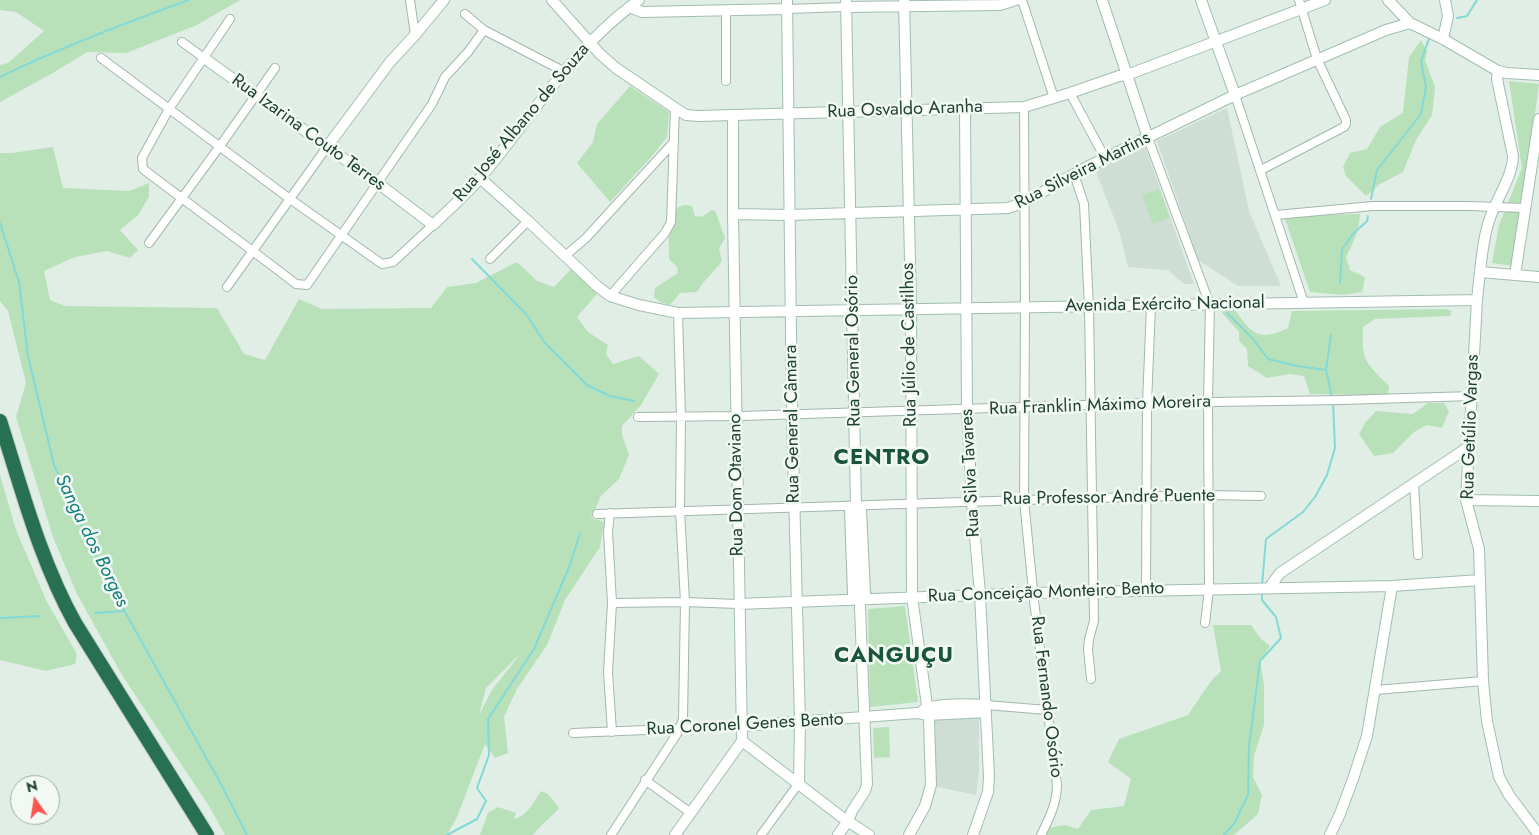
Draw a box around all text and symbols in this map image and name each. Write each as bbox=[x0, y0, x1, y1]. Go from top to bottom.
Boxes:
street label: Rua José Albano de Souza bbox=[449, 39, 595, 207]
street label: Rua Izarina Couto Terres bbox=[227, 70, 389, 196]
street label: Rua Osvaldo Aranha bbox=[827, 96, 983, 124]
street label: Rua Silveira Martins bbox=[1012, 128, 1154, 214]
street label: Rua Júlio de Castilhos bbox=[898, 263, 922, 427]
street label: Rua General Osório bbox=[842, 275, 866, 427]
street label: Avenida Exército Nacional bbox=[1065, 292, 1265, 318]
street label: Rua General Câmara bbox=[781, 345, 805, 503]
street label: Rua Getúlio Vargas bbox=[1458, 354, 1484, 500]
street label: Rua Franklin Máximo Moreira bbox=[989, 391, 1211, 421]
street label: Rua Silva Tavares bbox=[957, 408, 985, 538]
street label: Rua Dom Otaviano bbox=[725, 413, 749, 557]
district label: CENTRO bbox=[833, 446, 931, 472]
water label: Sanga dos Borges bbox=[49, 471, 133, 611]
street label: Rua Professor André Puente bbox=[1003, 485, 1215, 511]
street label: Rua Conceição Monteiro Bento bbox=[927, 578, 1165, 608]
street label: Rua Fernando Osório bbox=[1025, 615, 1067, 779]
district label: CANGUÇU bbox=[833, 644, 955, 670]
street label: Rua Coronel Genes Bento bbox=[646, 709, 844, 741]
north arrow bbox=[10, 775, 60, 825]
text: N bbox=[24, 775, 40, 797]

